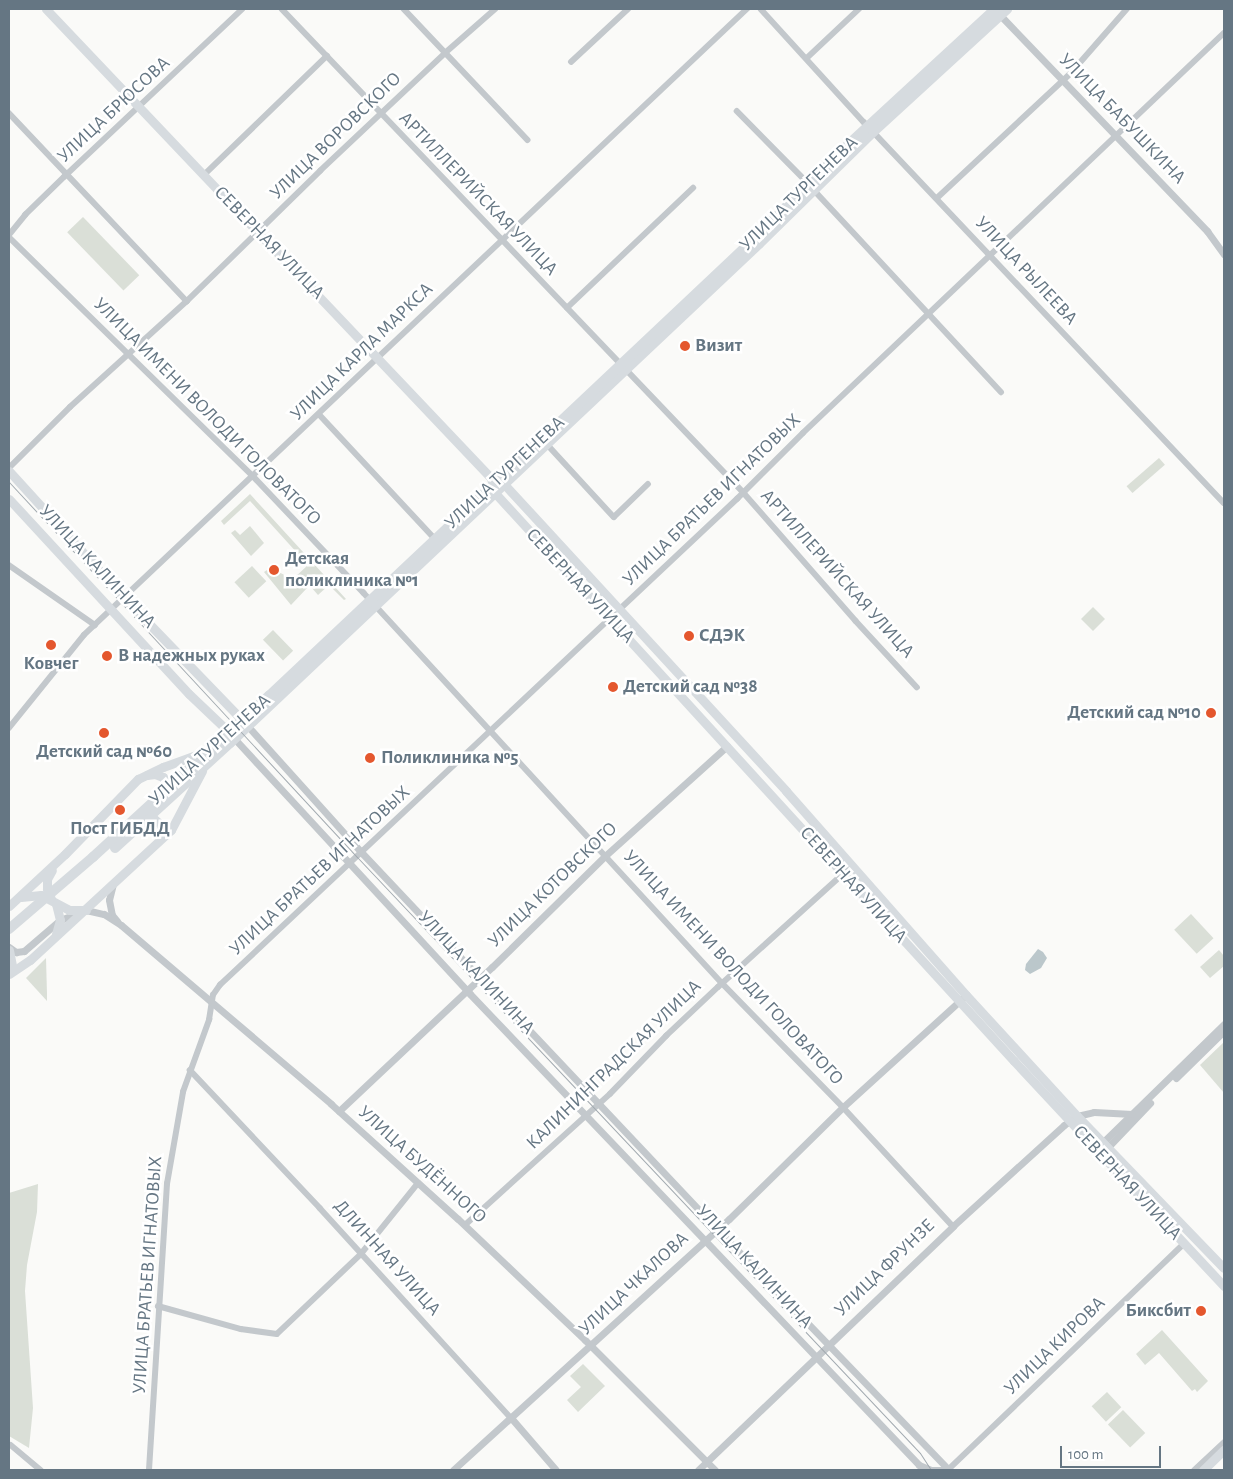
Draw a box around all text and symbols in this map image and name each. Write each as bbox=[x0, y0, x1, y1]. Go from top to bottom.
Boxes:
street label: УЛИЦА БАБУШКИНА bbox=[1054, 49, 1190, 189]
street label: УЛИЦА БРЮСОВА bbox=[53, 52, 175, 168]
street label: УЛИЦА ВОРОВСКОГО bbox=[266, 67, 406, 205]
street label: АРТИЛЛЕРИЙСКАЯ УЛИЦА bbox=[394, 107, 562, 281]
street label: УЛИЦА ТУРГЕНЕВА bbox=[735, 132, 863, 256]
street label: СЕВЕРНАЯ УЛИЦА bbox=[209, 181, 329, 305]
street label: УЛИЦА РЫЛЕЕВА bbox=[970, 212, 1082, 330]
street label: УЛИЦА КАРЛА МАРКСА bbox=[286, 278, 438, 426]
street label: УЛИЦА ИМЕНИ ВОЛОДИ ГОЛОВАТОГО bbox=[88, 293, 326, 531]
place label: Визит bbox=[695, 335, 742, 357]
marker: Визит bbox=[679, 340, 691, 352]
street label: УЛИЦА БРАТЬЕВ ИГНАТОВЫХ bbox=[618, 409, 806, 591]
street label: УЛИЦА ТУРГЕНЕВА bbox=[440, 412, 570, 534]
street label: АРТИЛЛЕРИЙСКАЯ УЛИЦА bbox=[755, 485, 919, 663]
street label: УЛИЦА КАЛИНИНА bbox=[34, 500, 160, 634]
street label: СЕВЕРНАЯ УЛИЦА bbox=[521, 524, 639, 648]
place label: Детская поликлиника №1 bbox=[285, 548, 419, 592]
marker: Детская поликлиника №1 bbox=[267, 563, 281, 577]
place label: СДЭК bbox=[699, 625, 745, 647]
marker: СДЭК bbox=[683, 630, 695, 642]
marker: Ковчег bbox=[45, 639, 57, 651]
place label: В надежных руках bbox=[118, 645, 265, 667]
marker: В надежных руках bbox=[100, 649, 114, 663]
place label: Ковчег bbox=[24, 653, 78, 675]
place label: Детский сад №38 bbox=[623, 676, 758, 698]
marker: Детский сад №38 bbox=[607, 681, 619, 693]
street label: УЛИЦА ТУРГЕНЕВА bbox=[145, 689, 275, 811]
place label: Детский сад №10 bbox=[1067, 702, 1201, 724]
marker: Детский сад №10 bbox=[1205, 707, 1217, 719]
marker: Детский сад №60 bbox=[98, 727, 110, 739]
place label: Детский сад №60 bbox=[36, 741, 172, 763]
place label: Поликлиника №5 bbox=[381, 747, 518, 769]
marker: Поликлиника №5 bbox=[363, 751, 377, 765]
street label: УЛИЦА БРАТЬЕВ ИГНАТОВЫХ bbox=[225, 781, 415, 961]
marker: Пост ГИБДД bbox=[114, 804, 126, 816]
street label: УЛИЦА КОТОВСКОГО bbox=[484, 817, 622, 953]
place label: Пост ГИБДД bbox=[70, 818, 170, 840]
street label: СЕВЕРНАЯ УЛИЦА bbox=[795, 822, 911, 948]
street label: УЛИЦА ИМЕНИ ВОЛОДИ ГОЛОВАТОГО bbox=[618, 846, 848, 1090]
street label: УЛИЦА КАЛИНИНА bbox=[413, 906, 539, 1040]
street label: КАЛИНИНГРАДСКАЯ УЛИЦА bbox=[522, 975, 706, 1155]
street label: УЛИЦА БУДЁННОГО bbox=[353, 1101, 491, 1229]
street label: СЕВЕРНАЯ УЛИЦА bbox=[1068, 1121, 1186, 1245]
street label: УЛИЦА БРАТЬЕВ ИГНАТОВЫХ bbox=[128, 1155, 168, 1395]
street label: ДЛИННАЯ УЛИЦА bbox=[329, 1195, 445, 1321]
street label: УЛИЦА КАЛИНИНА bbox=[691, 1200, 817, 1334]
street label: УЛИЦА ФРУНЗЕ bbox=[830, 1214, 940, 1322]
street label: УЛИЦА ЧКАЛОВА bbox=[575, 1227, 693, 1341]
street label: УЛИЦА КИРОВА bbox=[1000, 1292, 1110, 1400]
place label: Биксбит bbox=[1125, 1300, 1191, 1322]
marker: Биксбит bbox=[1195, 1305, 1207, 1317]
scale bar bbox=[1063, 1436, 1164, 1468]
text: 100 m bbox=[1068, 1447, 1103, 1462]

